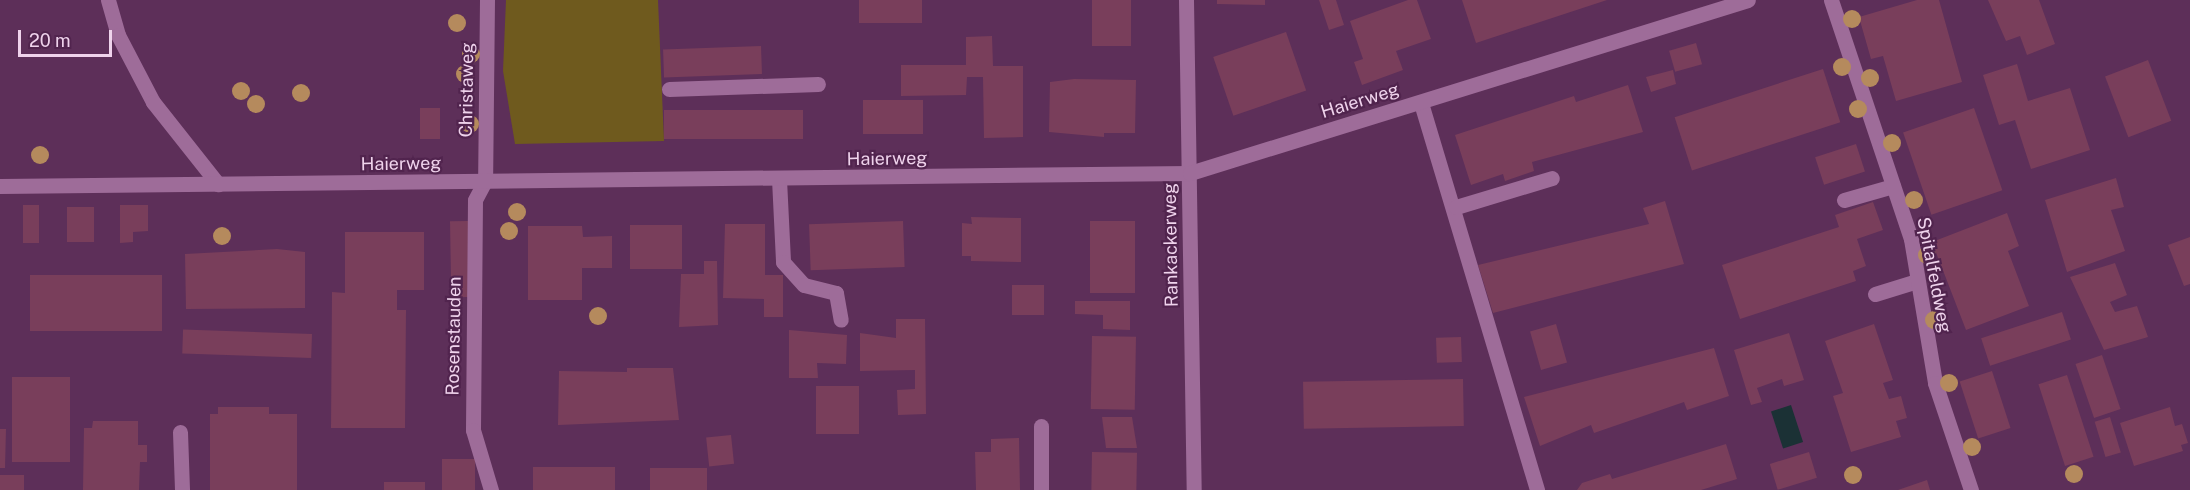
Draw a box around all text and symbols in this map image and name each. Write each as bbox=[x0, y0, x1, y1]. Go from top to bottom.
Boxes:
scale bar bbox=[21, 18, 116, 56]
text: 20 m bbox=[29, 30, 71, 51]
street label: Christaweg bbox=[455, 42, 479, 138]
street label: Haierweg bbox=[1318, 79, 1402, 123]
street label: Haierweg bbox=[846, 147, 928, 171]
street label: Haierweg bbox=[360, 152, 442, 176]
street label: Rankackerweg bbox=[1159, 183, 1183, 307]
street label: Spitalfeldweg bbox=[1912, 215, 1956, 335]
street label: Rosenstauden bbox=[442, 276, 466, 396]

